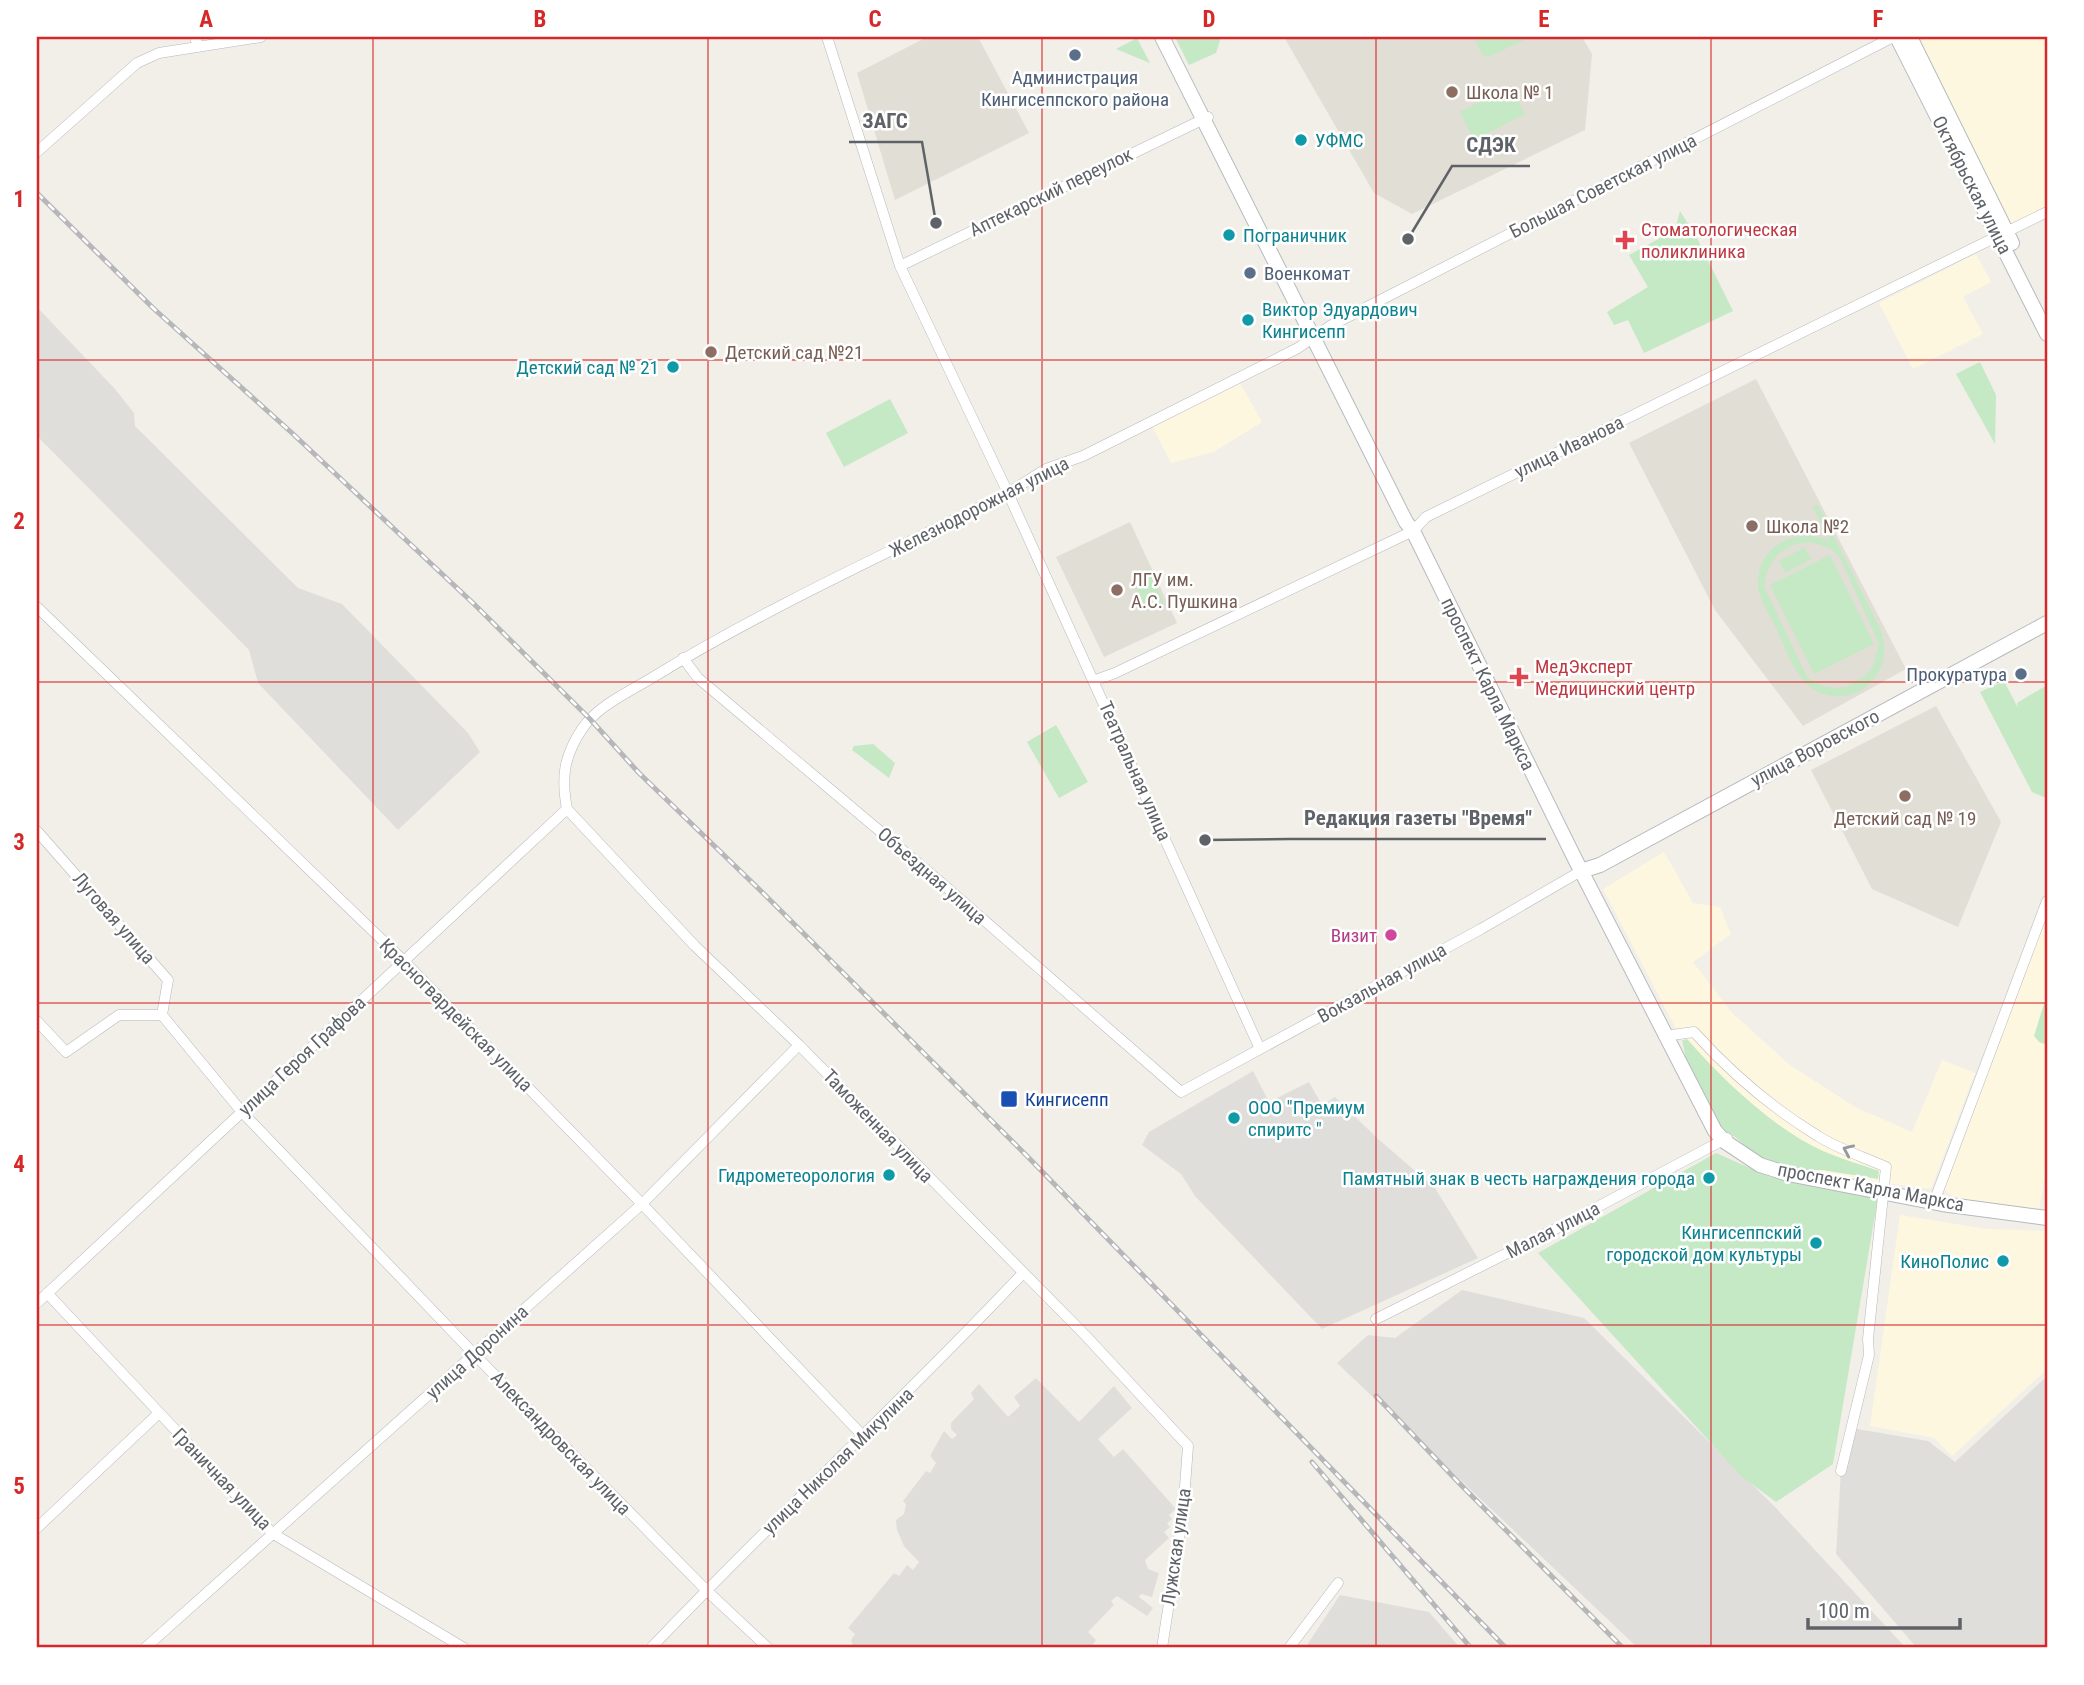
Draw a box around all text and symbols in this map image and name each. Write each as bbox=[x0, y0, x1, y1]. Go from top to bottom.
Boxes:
text: A bbox=[199, 6, 213, 33]
text: B bbox=[534, 6, 546, 33]
text: C bbox=[868, 6, 882, 33]
text: D bbox=[1203, 6, 1216, 33]
text: E bbox=[1538, 6, 1550, 33]
text: F bbox=[1873, 6, 1884, 33]
marker: Администрация Кингисеппского района bbox=[1067, 47, 1083, 63]
place label: Администрация Кингисеппского района bbox=[981, 66, 1169, 111]
place label: Школа № 1 bbox=[1466, 81, 1554, 104]
marker: Школа № 1 bbox=[1444, 84, 1460, 100]
callout: ЗАГС bbox=[849, 100, 922, 142]
text: ЗАГС bbox=[862, 109, 908, 133]
street label: Октябрьская улица bbox=[1927, 112, 2017, 258]
callout: СДЭК bbox=[1452, 124, 1530, 166]
place label: УФМС bbox=[1315, 129, 1363, 152]
street label: Большая Советская улица bbox=[1505, 129, 1701, 243]
marker: УФМС bbox=[1293, 132, 1309, 148]
text: СДЭК bbox=[1466, 133, 1516, 157]
street label: Аптекарский переулок bbox=[966, 142, 1136, 242]
text: 1 bbox=[13, 186, 25, 213]
place label: Стоматологическая поликлиника bbox=[1641, 218, 1797, 263]
place label: Пограничник bbox=[1243, 224, 1347, 247]
marker: Пограничник bbox=[1221, 227, 1237, 243]
marker: Стоматологическая поликлиника bbox=[1615, 230, 1635, 250]
place label: Военкомат bbox=[1264, 262, 1350, 285]
marker: Военкомат bbox=[1242, 265, 1258, 281]
place label: Виктор Эдуардович Кингисепп bbox=[1262, 298, 1418, 343]
marker: Виктор Эдуардович Кингисепп bbox=[1240, 312, 1256, 328]
place label: Детский сад №21 bbox=[725, 341, 863, 364]
marker: Детский сад №21 bbox=[703, 344, 719, 360]
place label: Детский сад № 21 bbox=[516, 356, 659, 379]
marker: Детский сад № 21 bbox=[665, 359, 681, 375]
street label: улица Иванова bbox=[1511, 411, 1627, 483]
street label: Железнодорожная улица bbox=[885, 452, 1073, 562]
text: 2 bbox=[13, 508, 25, 535]
place label: Школа №2 bbox=[1766, 515, 1849, 538]
marker: Школа №2 bbox=[1744, 518, 1760, 534]
place label: ЛГУ им. А.С. Пушкина bbox=[1131, 568, 1238, 613]
marker: ЛГУ им. А.С. Пушкина bbox=[1109, 582, 1125, 598]
street label: проспект Карла Маркса bbox=[1436, 594, 1540, 774]
place label: МедЭксперт Медицинский центр bbox=[1535, 655, 1695, 700]
place label: Прокуратура bbox=[1906, 663, 2007, 686]
marker: Прокуратура bbox=[2013, 666, 2029, 682]
marker: МедЭксперт Медицинский центр bbox=[1509, 667, 1529, 687]
street label: Театральная улица bbox=[1094, 698, 1176, 844]
street label: улица Воровского bbox=[1747, 704, 1883, 792]
marker: Детский сад № 19 bbox=[1897, 788, 1913, 804]
callout: Редакция газеты "Время" bbox=[1290, 797, 1546, 839]
text: Редакция газеты "Время" bbox=[1304, 806, 1532, 830]
place label: Детский сад № 19 bbox=[1834, 807, 1976, 830]
street label: Объездная улица bbox=[873, 822, 991, 930]
text: 3 bbox=[13, 829, 25, 856]
street label: Луговая улица bbox=[68, 867, 160, 969]
place label: Визит bbox=[1331, 924, 1377, 947]
marker: Визит bbox=[1383, 927, 1399, 943]
street label: Красногвардейская улица bbox=[375, 934, 537, 1096]
street label: Вокзальная улица bbox=[1314, 938, 1450, 1028]
street label: улица Героя Графова bbox=[234, 991, 370, 1121]
street label: Таможенная улица bbox=[818, 1064, 938, 1188]
place label: Кингисепп bbox=[1025, 1088, 1109, 1111]
marker: Кингисепп bbox=[999, 1089, 1019, 1109]
place label: ООО "Премиум спиритс " bbox=[1248, 1096, 1365, 1141]
marker: ООО "Премиум спиритс " bbox=[1226, 1110, 1242, 1126]
one-way arrow bbox=[1843, 1144, 1855, 1158]
text: 4 bbox=[13, 1151, 25, 1178]
street label: проспект Карла Маркса bbox=[1776, 1158, 1966, 1216]
place label: Гидрометеорология bbox=[718, 1164, 875, 1187]
marker: Гидрометеорология bbox=[881, 1167, 897, 1183]
place label: Памятный знак в честь награждения города bbox=[1342, 1167, 1695, 1190]
marker: Памятный знак в честь награждения города bbox=[1701, 1170, 1717, 1186]
street label: Малая улица bbox=[1502, 1197, 1604, 1263]
place label: Кингисеппский городской дом культуры bbox=[1606, 1221, 1802, 1266]
marker: Кингисеппский городской дом культуры bbox=[1808, 1235, 1824, 1251]
place label: КиноПолис bbox=[1900, 1250, 1989, 1273]
marker: КиноПолис bbox=[1995, 1253, 2011, 1269]
street label: улица Доронина bbox=[421, 1300, 533, 1404]
street label: Александровская улица bbox=[486, 1366, 636, 1520]
street label: улица Николая Микулина bbox=[758, 1383, 918, 1539]
street label: Граничная улица bbox=[168, 1423, 276, 1535]
text: 5 bbox=[13, 1473, 25, 1500]
street label: Лужская улица bbox=[1156, 1487, 1196, 1607]
scale bar bbox=[1808, 1587, 1960, 1631]
text: 100 m bbox=[1818, 1599, 1870, 1623]

